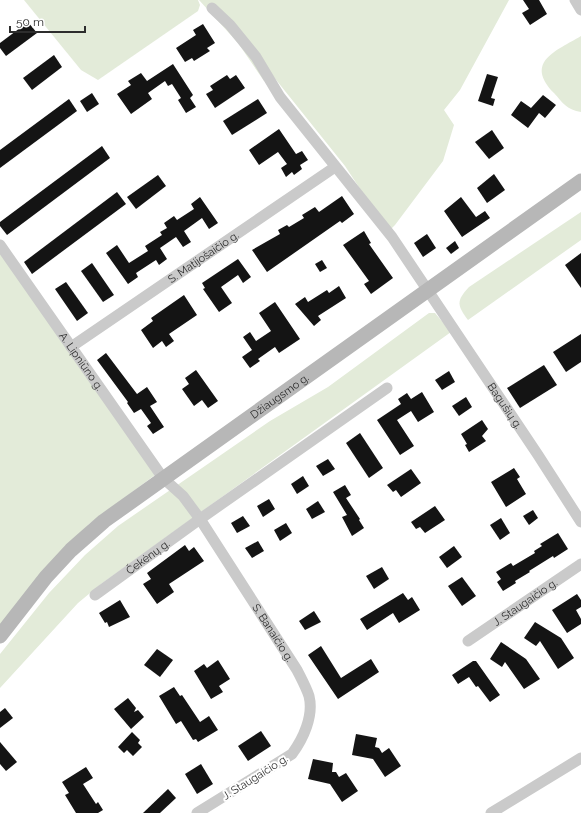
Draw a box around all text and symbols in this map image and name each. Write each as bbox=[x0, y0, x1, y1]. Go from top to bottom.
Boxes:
scale bar bbox=[10, 8, 85, 34]
text: 50 m bbox=[16, 15, 44, 29]
street label: S. Matijošaičio g. bbox=[166, 229, 241, 286]
street label: A. Lipniūno g. bbox=[56, 330, 106, 393]
street label: Džiaugsmo g. bbox=[248, 371, 312, 422]
street label: Bagušių g. bbox=[485, 381, 525, 432]
street label: Čekėnų g. bbox=[123, 537, 172, 577]
street label: J. Staugaičio g. bbox=[491, 576, 560, 629]
street label: S. Banaičio g. bbox=[249, 601, 296, 664]
street label: J. Staugaičio g. bbox=[220, 752, 290, 803]

